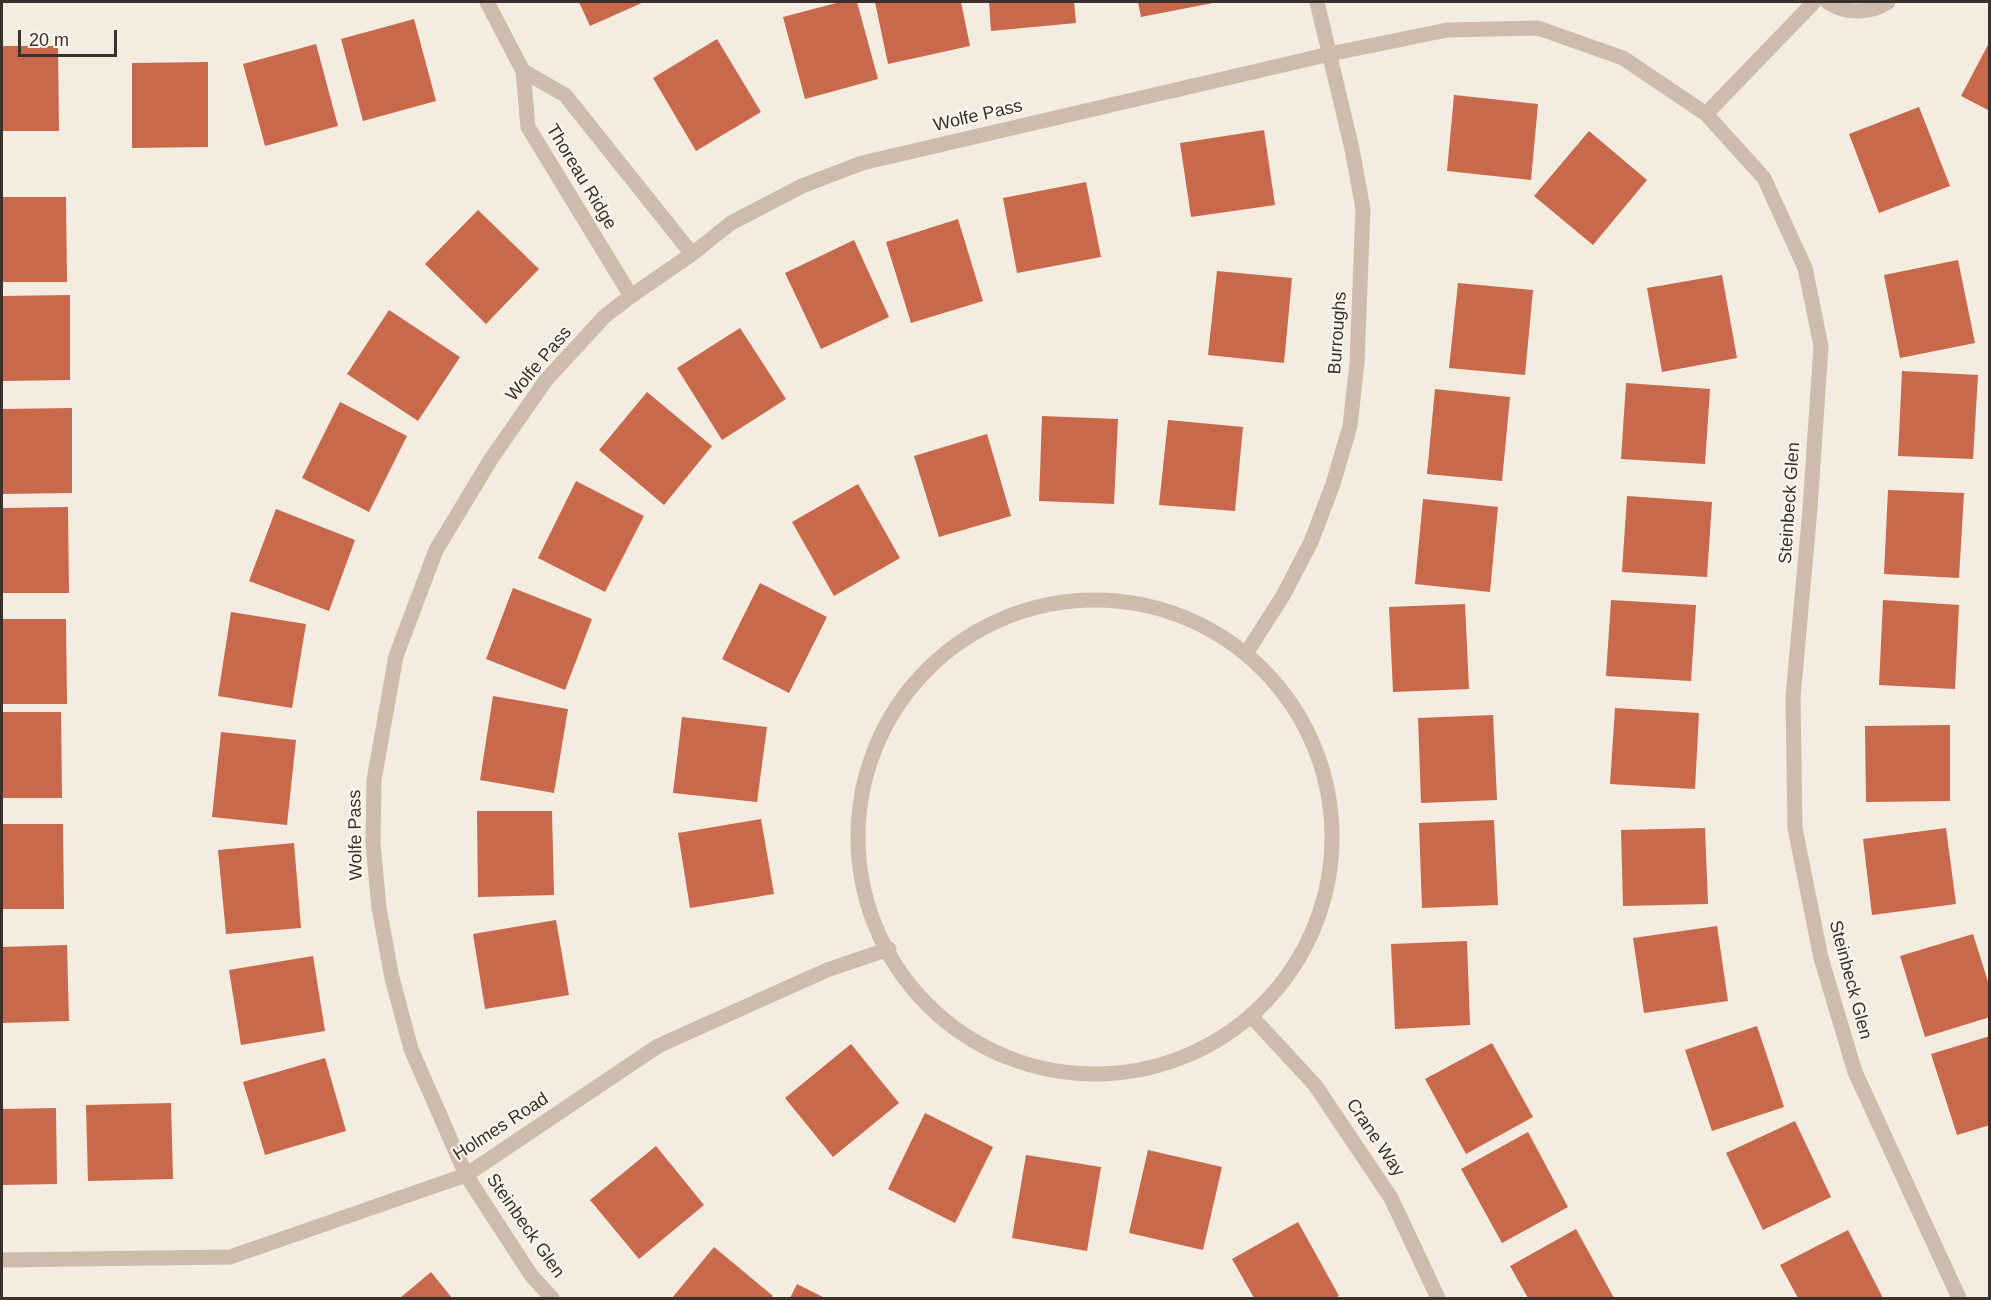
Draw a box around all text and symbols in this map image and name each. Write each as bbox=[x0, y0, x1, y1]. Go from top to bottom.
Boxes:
scale bar bbox=[21, 18, 120, 56]
text: 20 m bbox=[29, 30, 69, 50]
street label: Wolfe Pass bbox=[931, 95, 1025, 137]
street label: Thoreau Ridge bbox=[541, 120, 621, 234]
street label: Burroughs bbox=[1324, 291, 1352, 375]
street label: Wolfe Pass bbox=[502, 322, 576, 406]
street label: Steinbeck Glen bbox=[1775, 441, 1805, 565]
street label: Wolfe Pass bbox=[344, 789, 368, 881]
street label: Steinbeck Glen bbox=[1824, 918, 1876, 1042]
street label: Holmes Road bbox=[449, 1088, 553, 1166]
street label: Crane Way bbox=[1341, 1095, 1409, 1181]
street label: Steinbeck Glen bbox=[481, 1170, 569, 1282]

